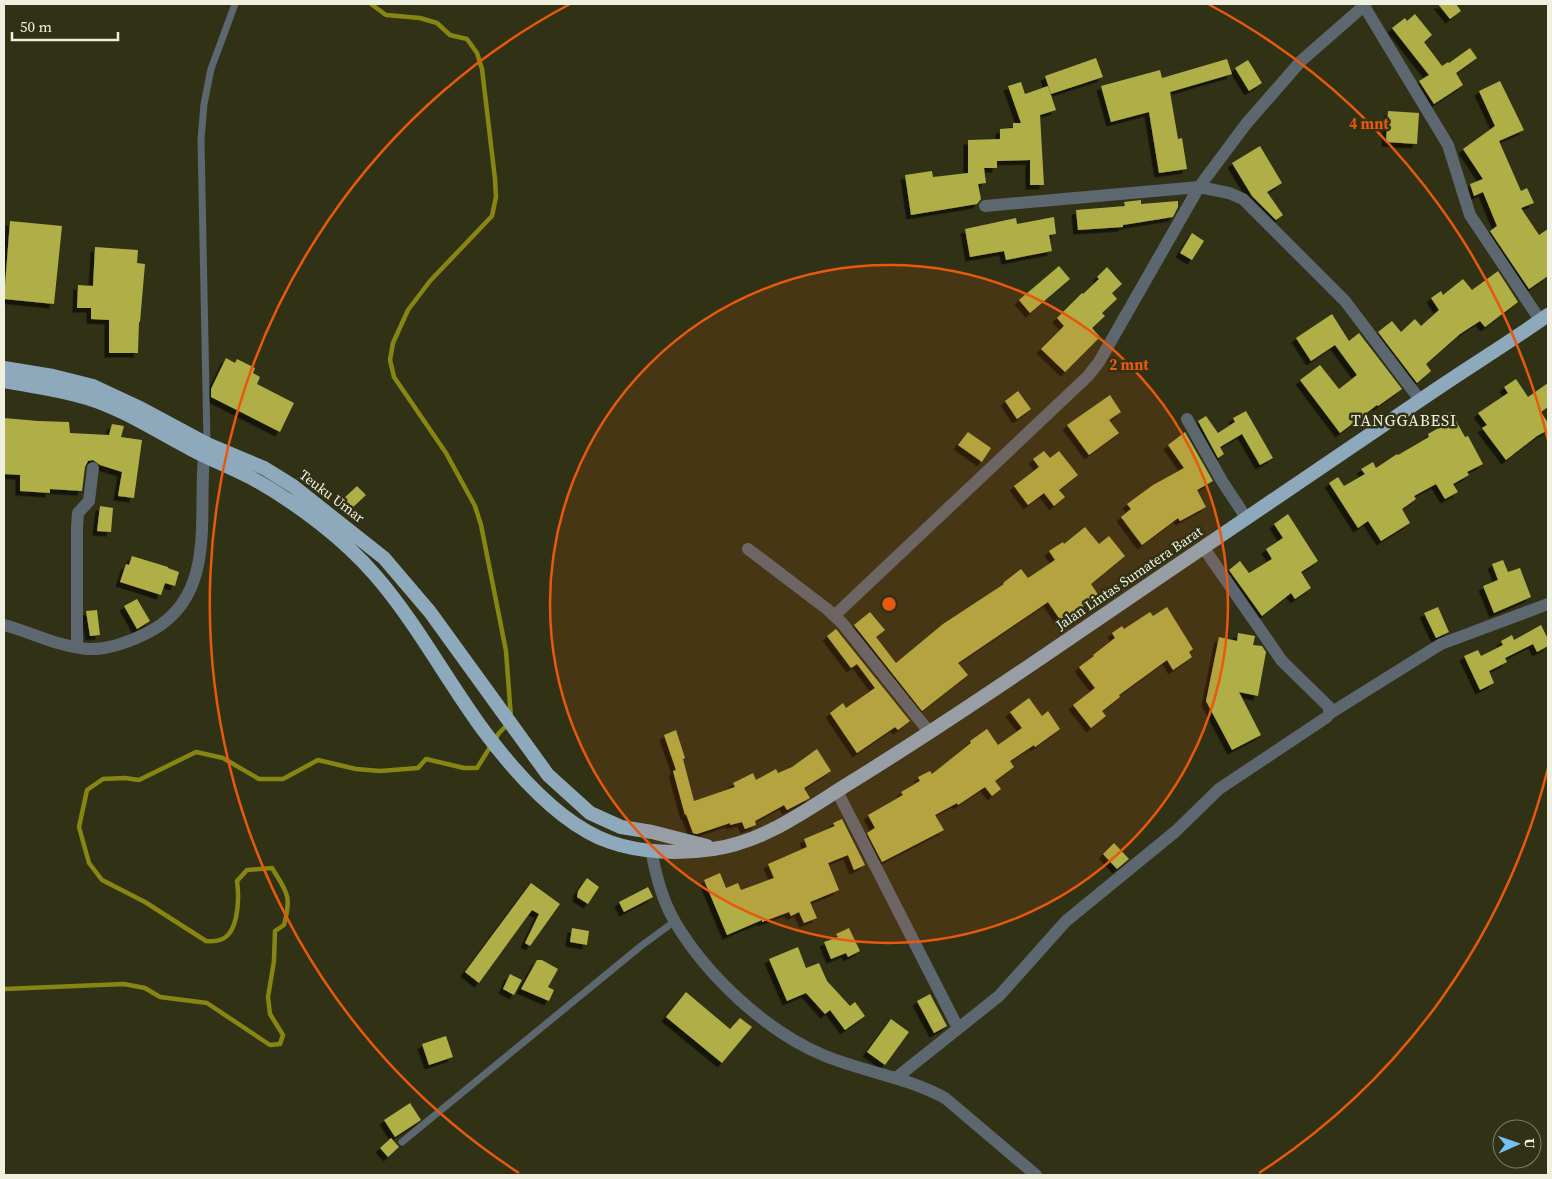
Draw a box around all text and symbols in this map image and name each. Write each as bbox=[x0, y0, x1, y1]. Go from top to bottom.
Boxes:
scale bar bbox=[12, 10, 119, 42]
text: 50 m bbox=[20, 16, 52, 37]
text: 4 mnt bbox=[1349, 113, 1389, 134]
text: 2 mnt bbox=[1109, 354, 1149, 375]
district label: TANGGABESI bbox=[1351, 409, 1457, 431]
street label: Teuku Umar bbox=[295, 465, 369, 527]
street label: Jalan Lintas Sumatera Barat bbox=[1051, 521, 1207, 635]
centre of rings bbox=[880, 595, 898, 613]
north arrow bbox=[1492, 1119, 1542, 1169]
text: U bbox=[1520, 1138, 1540, 1149]

